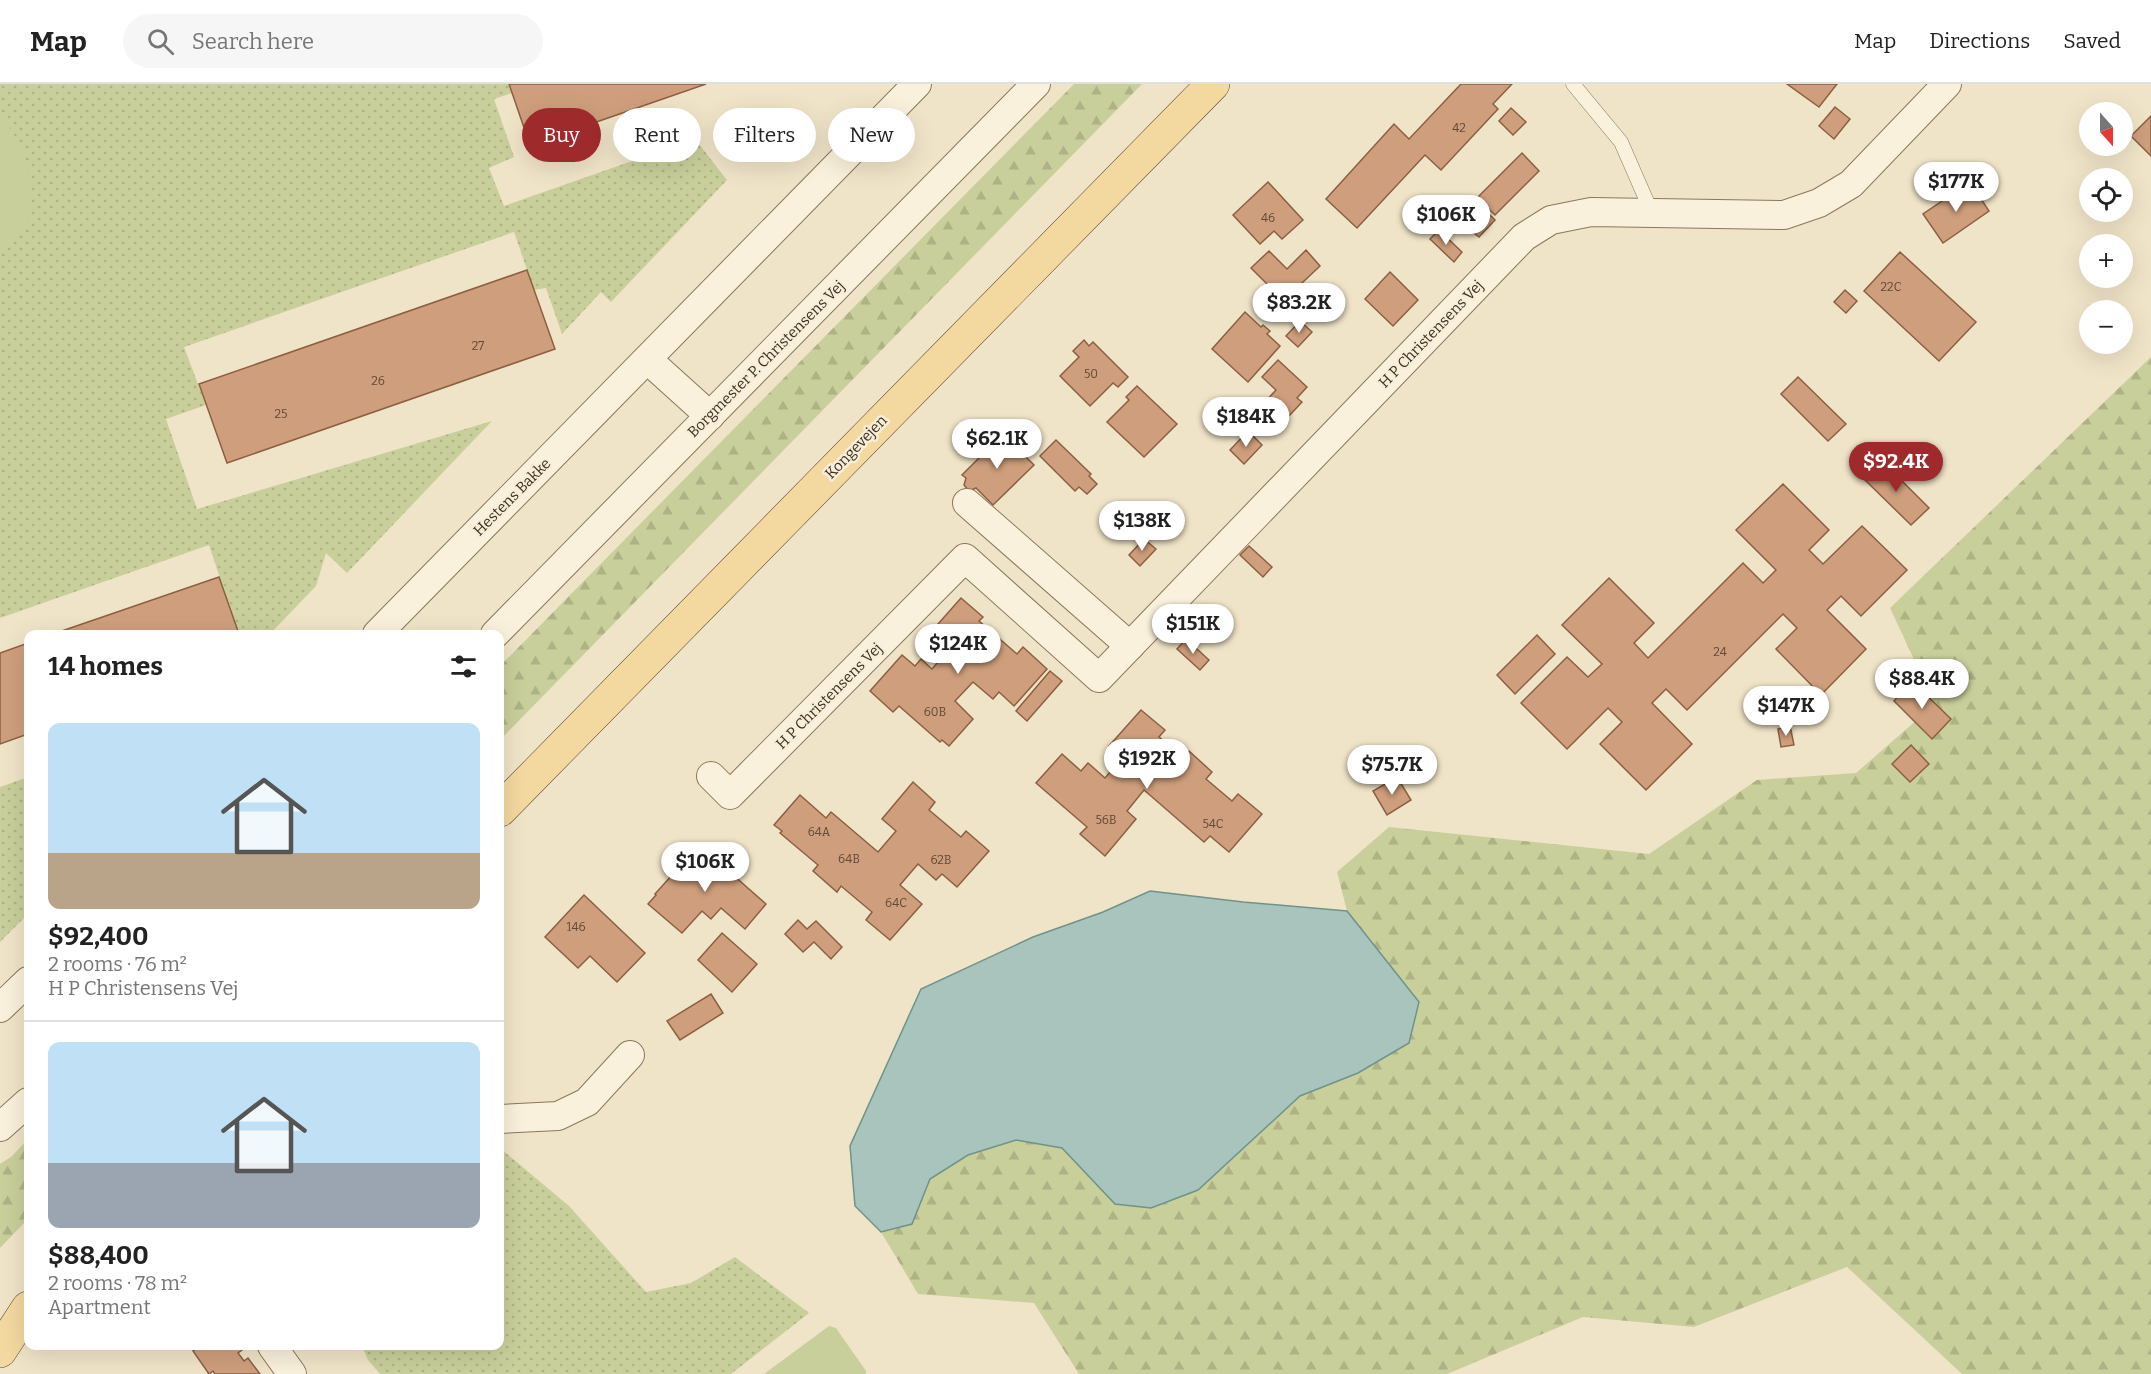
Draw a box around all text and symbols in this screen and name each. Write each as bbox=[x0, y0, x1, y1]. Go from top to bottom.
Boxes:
search box bbox=[123, 14, 543, 68]
text: Map bbox=[30, 25, 87, 58]
icon: search bbox=[144, 25, 177, 58]
text: Search here bbox=[192, 28, 314, 55]
text: Map bbox=[1854, 28, 1896, 54]
text: Directions bbox=[1929, 28, 2030, 54]
text: Saved bbox=[2063, 28, 2121, 54]
north arrow bbox=[2079, 102, 2133, 156]
map controls bbox=[2079, 102, 2133, 354]
chip: Buy bbox=[522, 108, 601, 162]
chip: Rent bbox=[613, 108, 701, 162]
chip: Filters bbox=[713, 108, 816, 162]
chip: New bbox=[828, 108, 915, 162]
house number: 42 bbox=[1452, 121, 1466, 135]
pin: $177K bbox=[1914, 162, 1998, 213]
button: locate bbox=[2079, 168, 2133, 222]
text: $177K bbox=[1928, 169, 1984, 193]
pin: $106K bbox=[1404, 195, 1488, 246]
text: $106K bbox=[1416, 202, 1476, 226]
house number: 46 bbox=[1261, 211, 1275, 225]
button: + bbox=[2079, 234, 2133, 288]
street label: H P Christensens Vej bbox=[1375, 276, 1487, 392]
street label: Borgmester P. Christensens Vej bbox=[684, 277, 848, 441]
house number: 22C bbox=[1881, 280, 1902, 294]
pin: $83.2K bbox=[1250, 283, 1348, 334]
text: $83.2K bbox=[1267, 290, 1331, 314]
button: − bbox=[2079, 300, 2133, 354]
house number: 27 bbox=[472, 339, 484, 353]
house number: 50 bbox=[1084, 367, 1098, 381]
house number: 26 bbox=[371, 374, 385, 388]
pin: $184K bbox=[1204, 397, 1288, 448]
text: $184K bbox=[1216, 404, 1276, 428]
house number: 25 bbox=[275, 407, 287, 421]
street label: Kongevejen bbox=[821, 411, 891, 483]
pin: $62.1K bbox=[948, 419, 1046, 470]
text: $62.1K bbox=[966, 426, 1028, 450]
pin: $92.4K bbox=[1847, 442, 1945, 493]
text: $92.4K bbox=[1863, 449, 1929, 473]
street label: Hestens Bakke bbox=[470, 455, 554, 539]
pin: $138K bbox=[1100, 501, 1184, 552]
text: $138K bbox=[1113, 508, 1171, 532]
pin: $151K bbox=[1151, 604, 1235, 655]
text: $151K bbox=[1166, 611, 1220, 635]
pin: $124K bbox=[916, 624, 1000, 675]
text: $124K bbox=[929, 631, 987, 655]
street label: H P Christensens Vej bbox=[772, 639, 886, 753]
house number: 24 bbox=[1713, 645, 1727, 659]
icon: filters bbox=[447, 650, 480, 683]
text: 14 homes bbox=[48, 651, 163, 682]
pin: $88.4K bbox=[1873, 659, 1971, 710]
text: $88.4K bbox=[1889, 666, 1955, 690]
pin: $147K bbox=[1744, 686, 1828, 737]
text: $147K bbox=[1757, 693, 1815, 717]
house number: 60B bbox=[924, 705, 946, 719]
pin: $192K bbox=[1105, 739, 1189, 790]
pin: $75.7K bbox=[1343, 745, 1441, 796]
text: $192K bbox=[1118, 746, 1176, 770]
text: $75.7K bbox=[1361, 752, 1423, 776]
icon: home bbox=[210, 762, 318, 870]
house number: 56B bbox=[1095, 813, 1117, 827]
house number: 54C bbox=[1202, 817, 1224, 831]
house number: 64A bbox=[808, 825, 831, 839]
pin: $106K bbox=[663, 842, 747, 893]
text: $106K bbox=[675, 849, 735, 873]
house number: 64B bbox=[838, 852, 860, 866]
house number: 62B bbox=[930, 853, 952, 867]
house number: 64C bbox=[885, 896, 907, 910]
house number: 146 bbox=[567, 920, 585, 934]
text: $92,400 bbox=[48, 921, 148, 952]
text: 2 rooms · 76 m² bbox=[48, 952, 187, 976]
text: H P Christensens Vej bbox=[48, 976, 238, 1000]
icon: home bbox=[210, 1081, 318, 1189]
text: $88,400 bbox=[48, 1240, 149, 1271]
text: 2 rooms · 78 m² bbox=[48, 1271, 187, 1295]
text: Apartment bbox=[48, 1295, 151, 1319]

